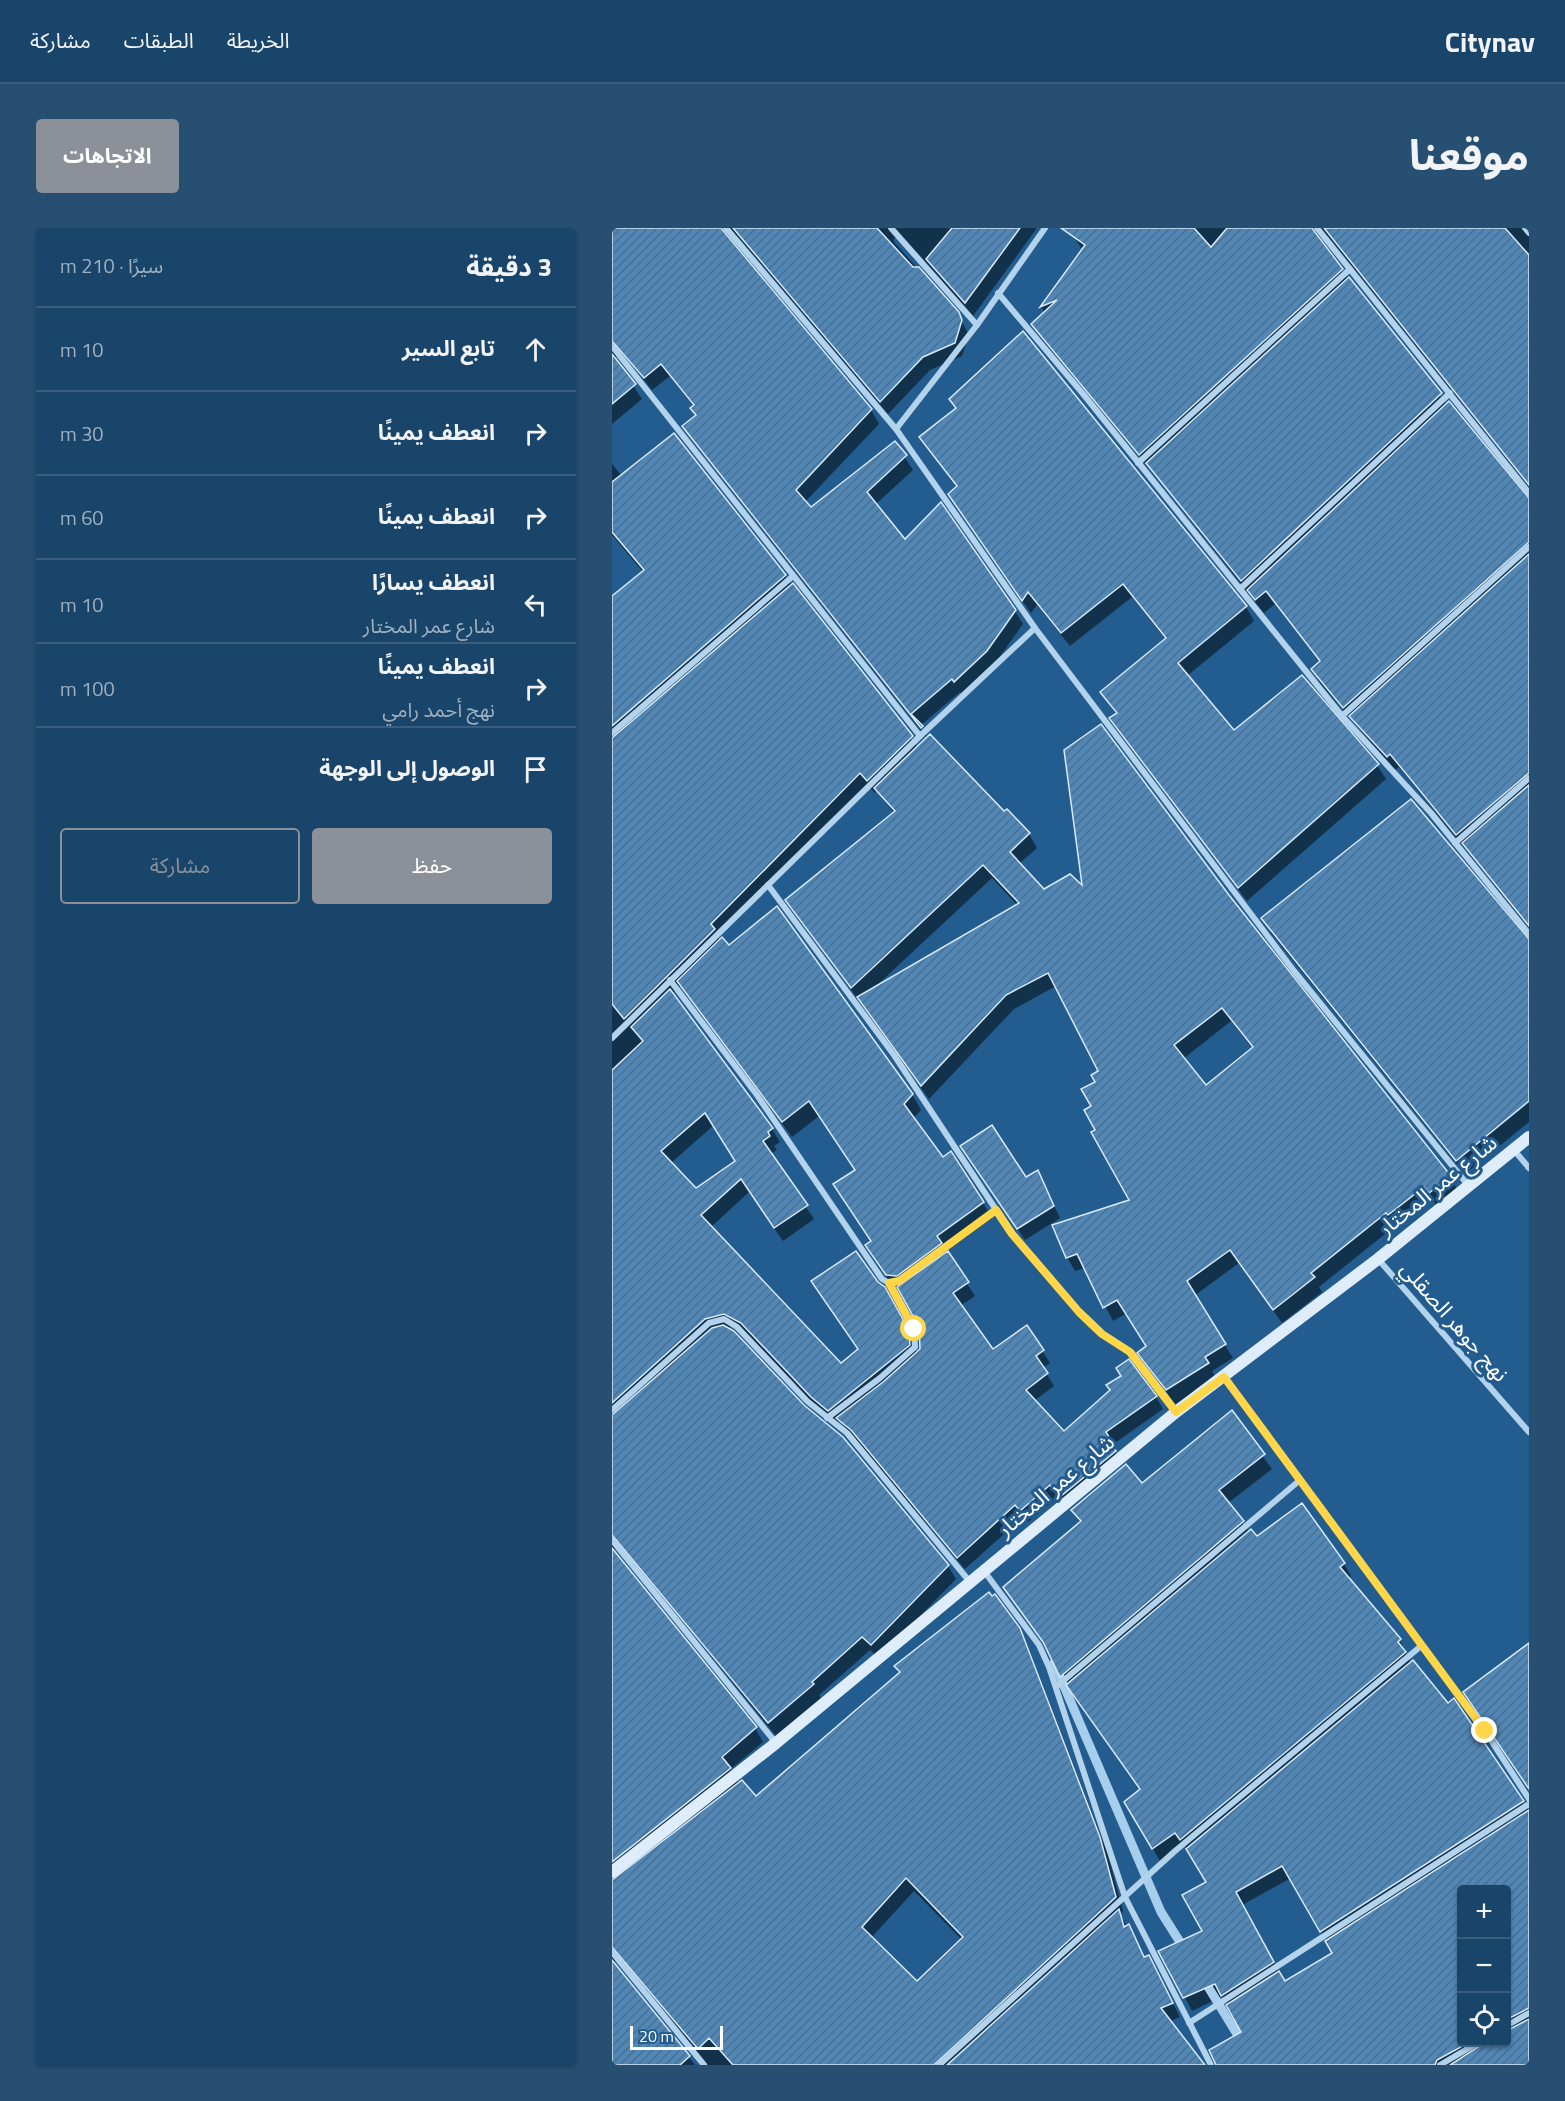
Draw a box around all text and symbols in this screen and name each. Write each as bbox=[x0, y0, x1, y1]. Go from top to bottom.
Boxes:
text: Citynav bbox=[1445, 20, 1535, 63]
text: مشاركة bbox=[30, 24, 91, 56]
text: الطبقات bbox=[124, 24, 194, 56]
text: الخريطة bbox=[227, 24, 290, 56]
button: الاتجاهات bbox=[36, 119, 179, 193]
text: موقعنا bbox=[1409, 122, 1529, 186]
text: 3 دقيقة bbox=[466, 247, 552, 286]
text: سيرًا · 210 m bbox=[60, 250, 163, 281]
text: تابع السير bbox=[402, 331, 495, 365]
icon: ahead bbox=[519, 333, 552, 366]
text: 10 m bbox=[60, 334, 104, 365]
text: انعطف يمينًا bbox=[378, 415, 495, 449]
icon: right bbox=[519, 417, 552, 450]
text: 30 m bbox=[60, 418, 104, 449]
text: انعطف يمينًا bbox=[378, 499, 495, 533]
icon: right bbox=[519, 501, 552, 534]
text: 60 m bbox=[60, 502, 104, 533]
text: انعطف يسارًا bbox=[372, 565, 495, 599]
icon: left bbox=[519, 588, 552, 621]
text: 10 m bbox=[60, 589, 104, 620]
text: شارع عمر المختار bbox=[363, 610, 495, 641]
text: انعطف يمينًا bbox=[378, 649, 495, 683]
icon: right bbox=[519, 672, 552, 705]
text: 100 m bbox=[60, 673, 115, 704]
text: نهج أحمد رامي bbox=[382, 694, 495, 725]
text: الوصول إلى الوجهة bbox=[319, 751, 495, 785]
icon: arrive bbox=[519, 753, 552, 786]
button: مشاركة bbox=[60, 828, 300, 904]
button: حفظ bbox=[312, 828, 552, 904]
street label: شارع عمر المختار bbox=[1369, 1126, 1504, 1245]
street label: نهج جوهر الصقلي bbox=[1392, 1253, 1517, 1389]
route start bbox=[900, 1315, 926, 1341]
street label: شارع عمر المختار bbox=[988, 1425, 1122, 1545]
route end bbox=[1471, 1717, 1497, 1743]
map controls bbox=[1457, 1885, 1511, 2047]
button: + bbox=[1457, 1885, 1511, 1939]
button: − bbox=[1457, 1939, 1511, 1993]
button: locate bbox=[1457, 1993, 1511, 2047]
scale bar bbox=[630, 2023, 723, 2050]
text: 20 m bbox=[639, 2024, 674, 2048]

